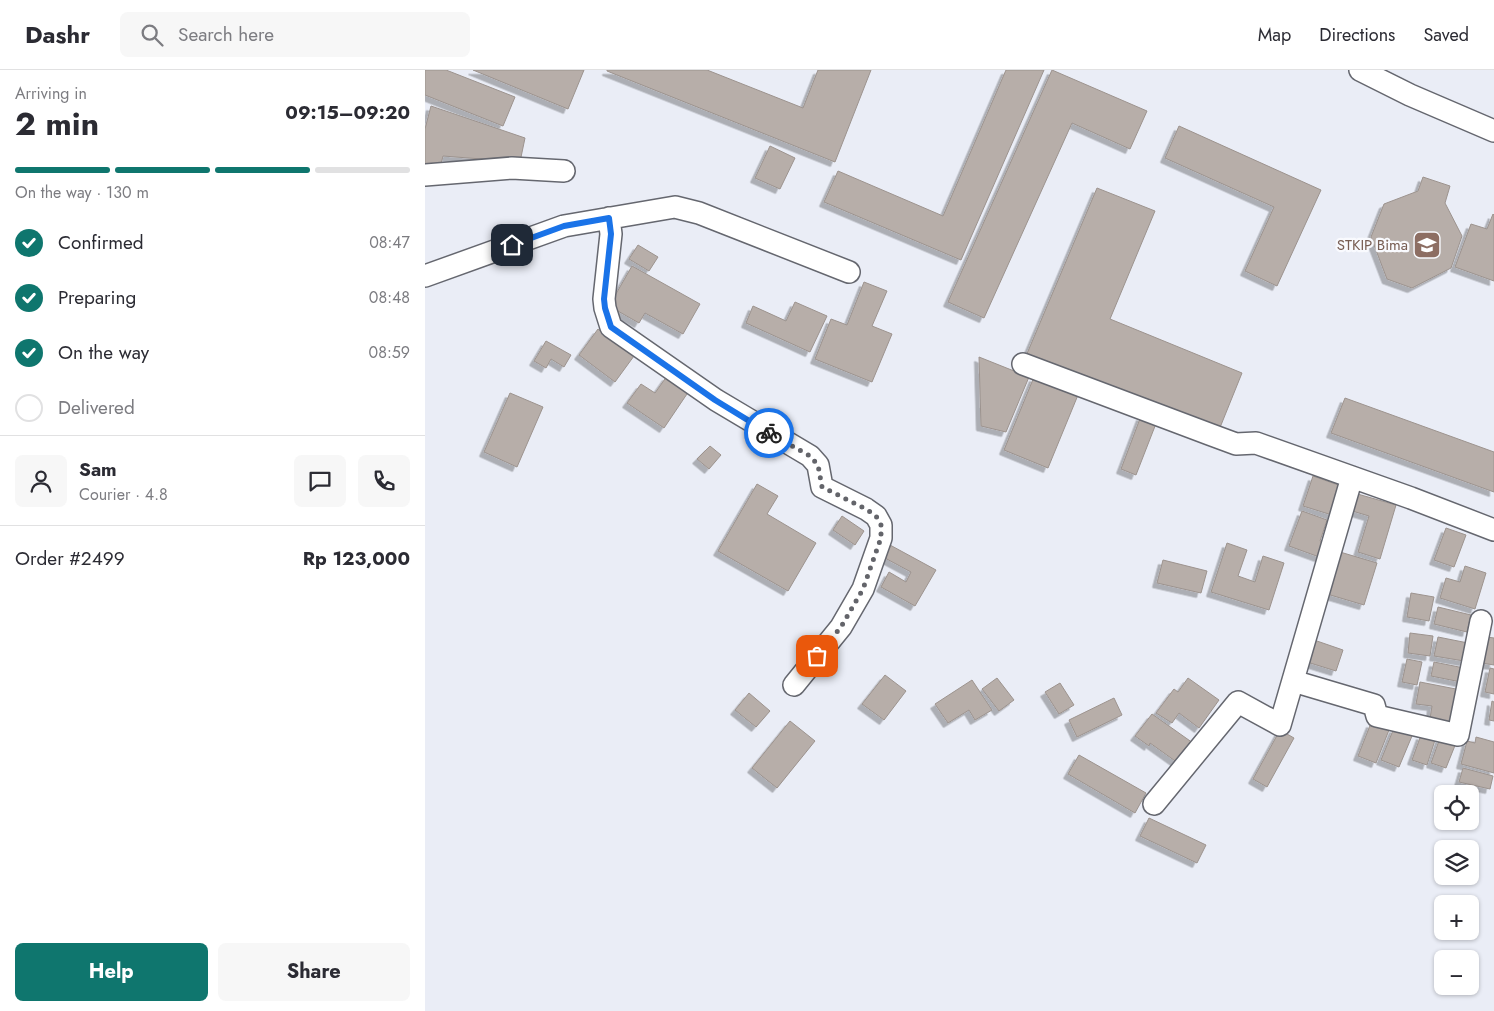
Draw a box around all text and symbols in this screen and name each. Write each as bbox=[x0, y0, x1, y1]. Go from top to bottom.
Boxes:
search box bbox=[120, 12, 470, 57]
text: Dashr bbox=[25, 17, 90, 52]
icon: search bbox=[138, 21, 166, 49]
text: Search here bbox=[178, 21, 274, 48]
text: Map bbox=[1258, 22, 1291, 48]
text: Directions bbox=[1319, 22, 1395, 48]
text: Saved bbox=[1423, 22, 1469, 48]
text: Arriving in bbox=[15, 82, 87, 105]
text: 09:15–09:20 bbox=[285, 99, 410, 126]
text: 2 min bbox=[15, 101, 99, 147]
text: On the way · 130 m bbox=[15, 181, 149, 204]
pin bbox=[491, 224, 533, 266]
icon: check bbox=[15, 229, 43, 257]
text: Confirmed bbox=[58, 229, 144, 256]
school or university icon: STKIP Bima bbox=[1412, 230, 1442, 260]
text: 08:47 bbox=[369, 231, 410, 254]
icon: home bbox=[498, 231, 526, 259]
place label: STKIP Bima bbox=[1337, 234, 1408, 256]
icon: check bbox=[15, 284, 43, 312]
text: Preparing bbox=[58, 284, 136, 311]
text: 08:48 bbox=[369, 286, 410, 309]
icon: check bbox=[15, 339, 43, 367]
text: On the way bbox=[58, 339, 149, 366]
text: 08:59 bbox=[369, 341, 410, 364]
text: Delivered bbox=[58, 394, 135, 421]
courier bbox=[744, 408, 794, 458]
icon: bike bbox=[755, 419, 783, 447]
button: person bbox=[15, 455, 67, 507]
button: chat bbox=[294, 455, 346, 507]
button: phone bbox=[358, 455, 410, 507]
text: Sam bbox=[79, 456, 117, 483]
text: Courier · 4.8 bbox=[79, 483, 168, 506]
text: Order #2499 bbox=[15, 545, 125, 572]
text: Rp 123,000 bbox=[303, 545, 410, 572]
pin bbox=[796, 635, 838, 677]
icon: bag bbox=[803, 642, 831, 670]
map controls bbox=[1434, 785, 1479, 995]
button: locate bbox=[1434, 785, 1479, 830]
button: layers bbox=[1434, 840, 1479, 885]
button: + bbox=[1434, 895, 1479, 940]
button: Help bbox=[15, 943, 208, 1001]
button: Share bbox=[218, 943, 410, 1001]
button: − bbox=[1434, 950, 1479, 995]

